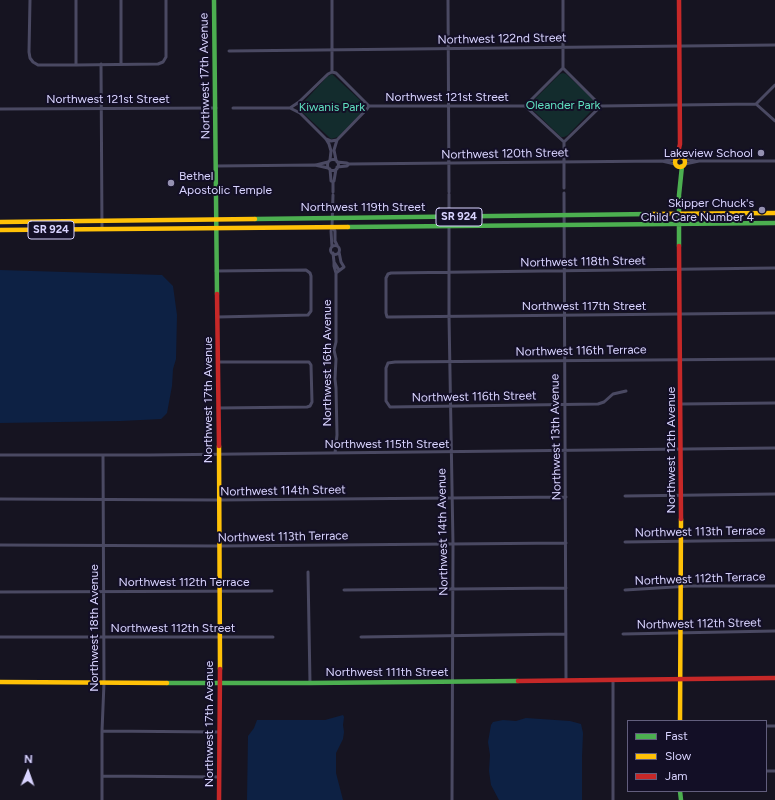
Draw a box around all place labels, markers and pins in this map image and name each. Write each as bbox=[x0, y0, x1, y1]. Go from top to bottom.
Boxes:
place label: Lakeview School bbox=[664, 146, 753, 160]
marker: Lakeview School bbox=[756, 148, 766, 158]
place label: Bethel Apostolic Temple bbox=[179, 169, 272, 197]
marker: Bethel Apostolic Temple bbox=[166, 178, 176, 188]
place label: Skipper Chuck's Child Care Number 4 bbox=[641, 196, 754, 224]
marker: Skipper Chuck's Child Care Number 4 bbox=[757, 205, 767, 215]

